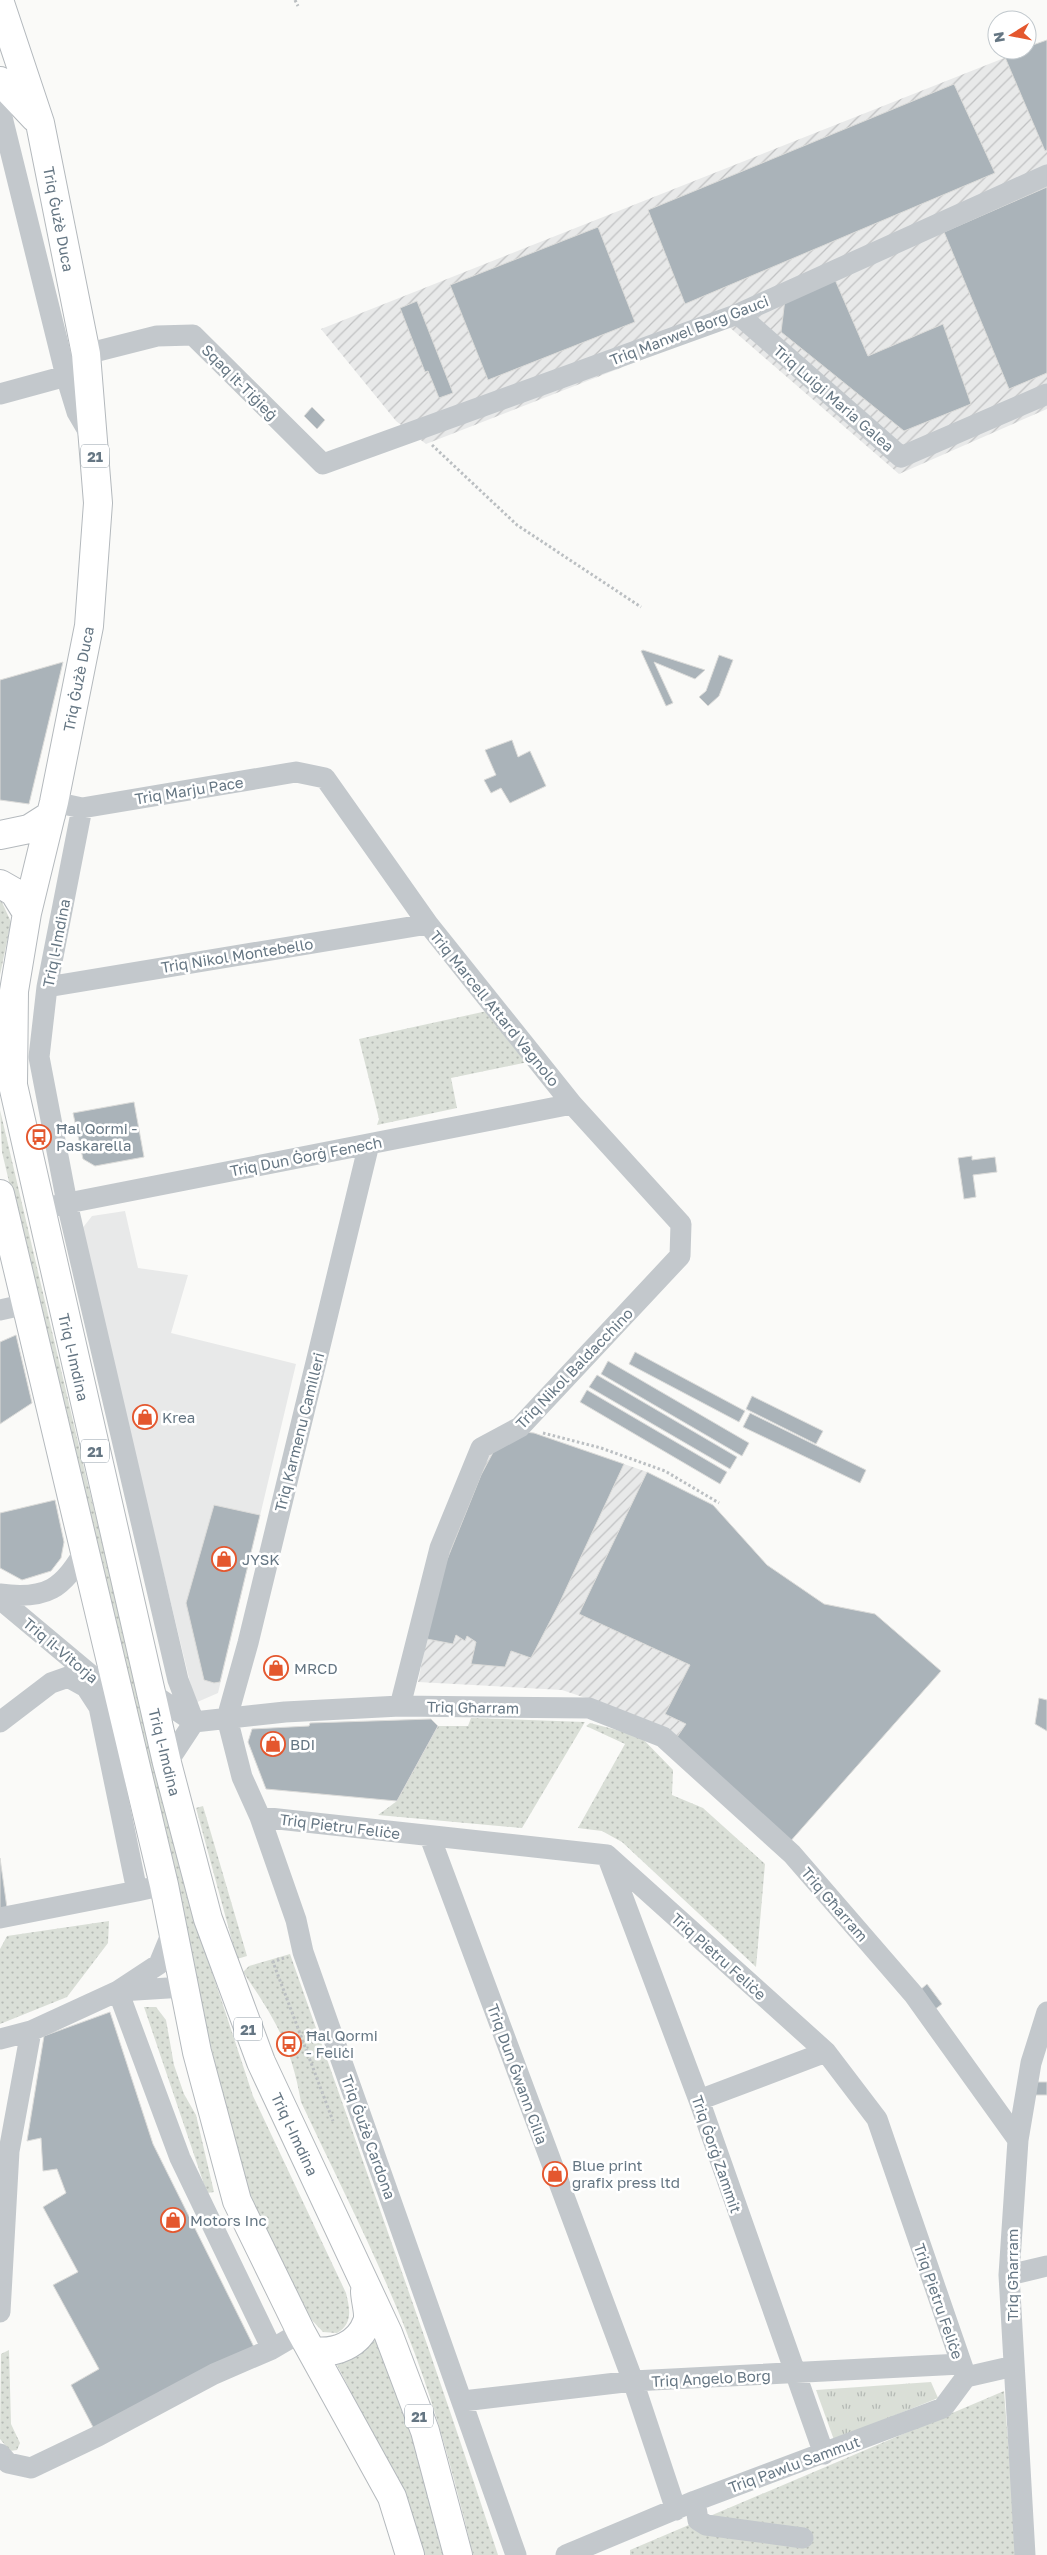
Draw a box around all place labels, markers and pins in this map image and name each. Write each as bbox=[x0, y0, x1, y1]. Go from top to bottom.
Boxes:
place label: Ħal Qormi - Paskarella bbox=[56, 1119, 137, 1154]
bus stop icon: Ħal Qormi - Paskarella bbox=[26, 1124, 52, 1150]
shop icon: Krea bbox=[132, 1404, 158, 1430]
place label: Krea bbox=[162, 1408, 195, 1426]
shop icon: JYSK bbox=[211, 1546, 237, 1572]
place label: JYSK bbox=[242, 1550, 280, 1568]
shop icon: MRCD bbox=[263, 1655, 289, 1681]
place label: MRCD bbox=[294, 1659, 338, 1677]
shop icon: BDI bbox=[260, 1731, 286, 1757]
place label: BDI bbox=[290, 1735, 315, 1753]
place label: Ħal Qormi - Feliċi bbox=[306, 2026, 378, 2061]
bus stop icon: Ħal Qormi - Feliċi bbox=[276, 2031, 302, 2057]
place label: Blue print grafix press ltd bbox=[572, 2156, 680, 2191]
shop icon: Blue print grafix press ltd bbox=[542, 2161, 568, 2187]
shop icon: Motors Inc bbox=[160, 2207, 186, 2233]
place label: Motors Inc bbox=[190, 2211, 267, 2229]

